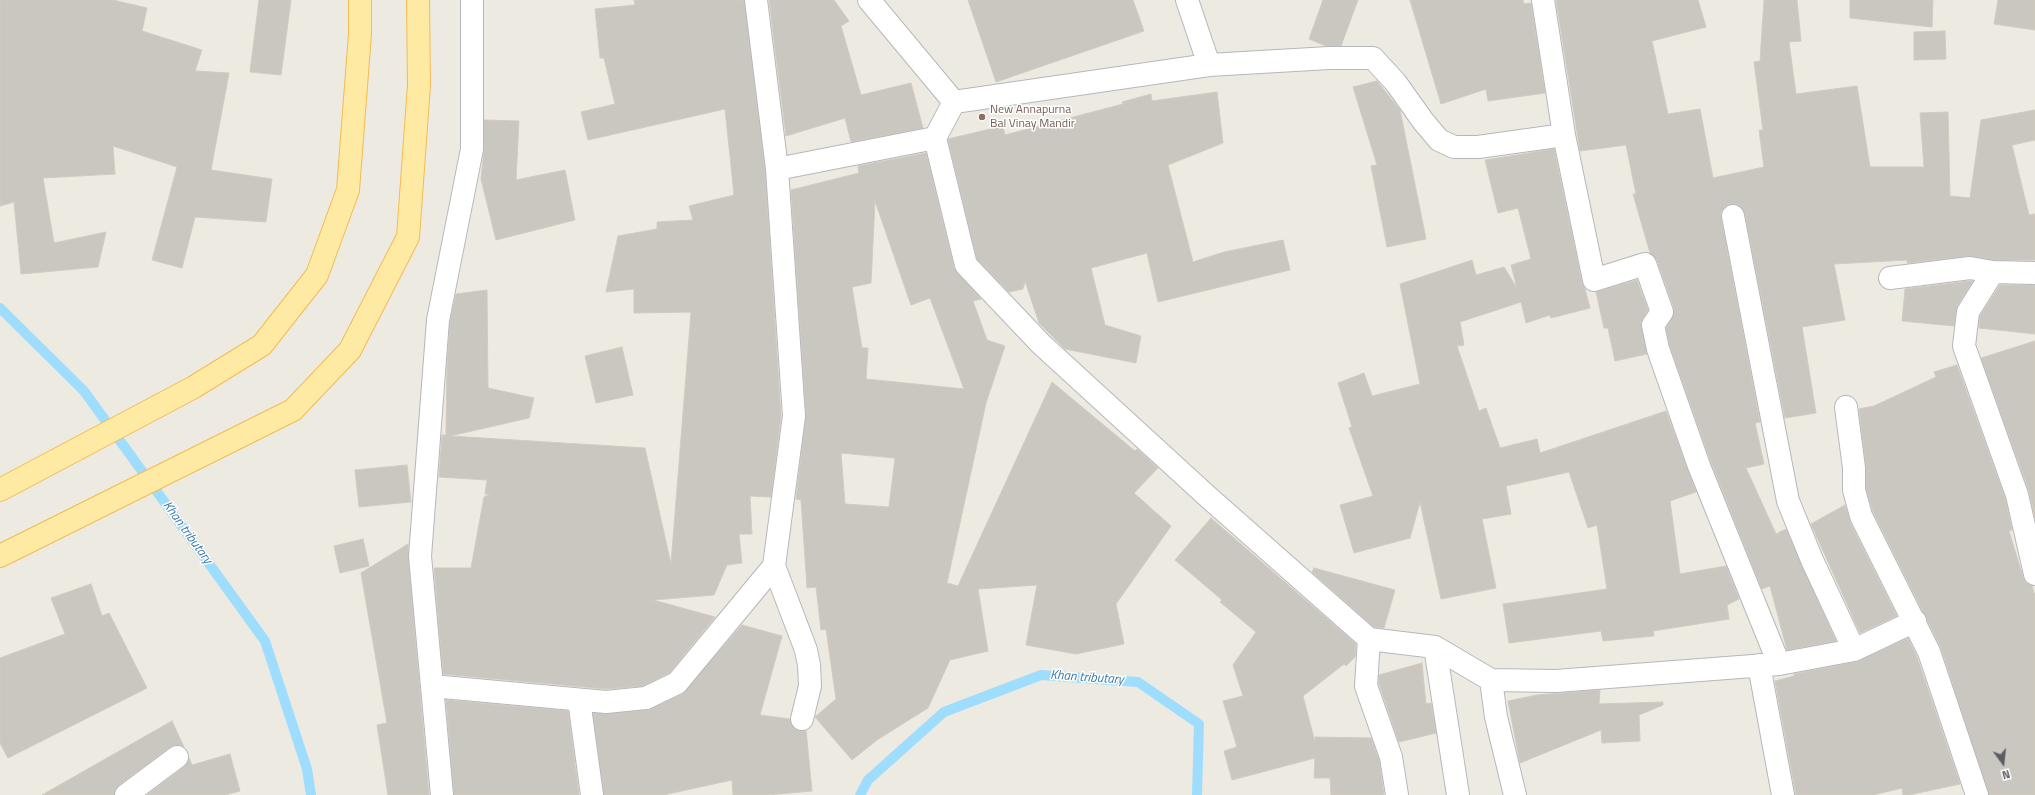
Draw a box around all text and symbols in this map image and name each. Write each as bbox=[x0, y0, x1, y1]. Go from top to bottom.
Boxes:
place label: New Annapurna Bal Vinay Mandir bbox=[990, 103, 1075, 131]
marker: New Annapurna Bal Vinay Mandir bbox=[977, 112, 987, 122]
water label: Khan tributary bbox=[159, 499, 215, 567]
water label: Khan tributary bbox=[1050, 668, 1124, 688]
north arrow bbox=[1983, 743, 2023, 783]
text: N bbox=[2000, 766, 2012, 783]

